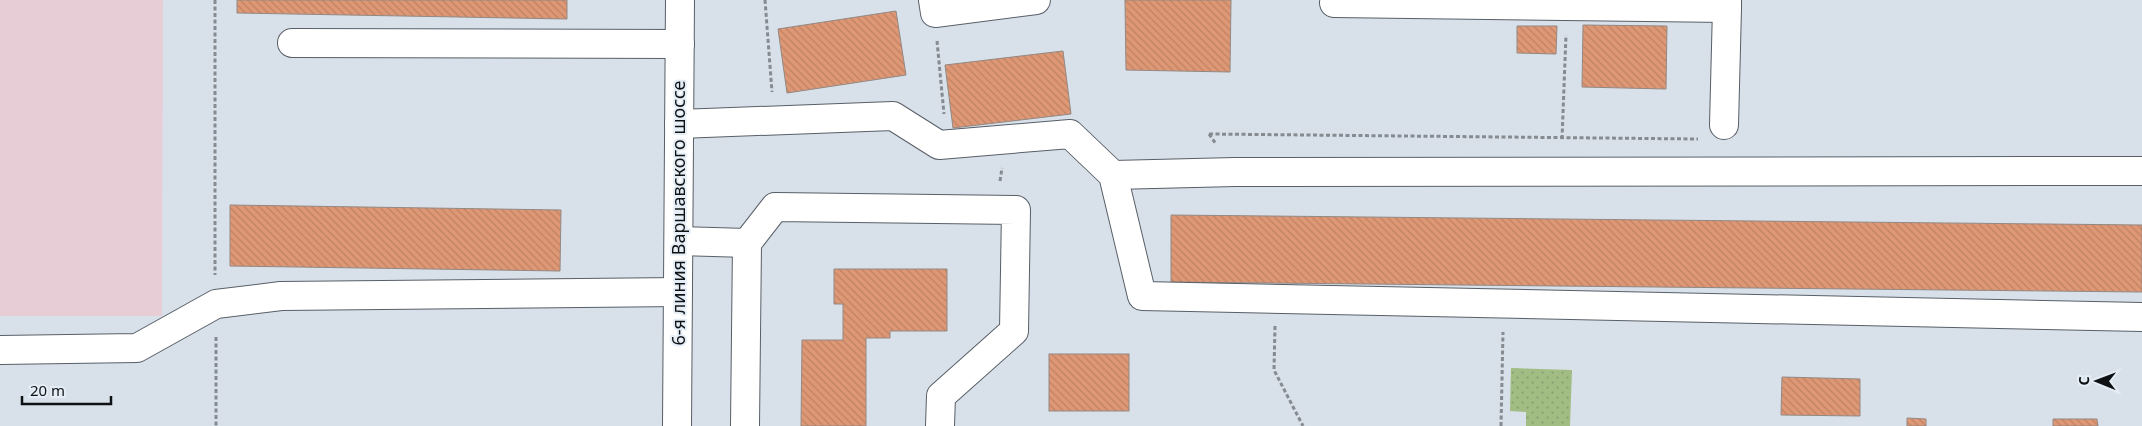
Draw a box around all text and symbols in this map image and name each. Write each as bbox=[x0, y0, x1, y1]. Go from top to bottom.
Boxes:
street label: 6-я линия Варшавского шоссе bbox=[666, 80, 690, 346]
north arrow bbox=[2072, 356, 2122, 406]
scale bar bbox=[22, 374, 111, 406]
text: С bbox=[2074, 376, 2093, 385]
text: 20 m bbox=[30, 380, 65, 400]

